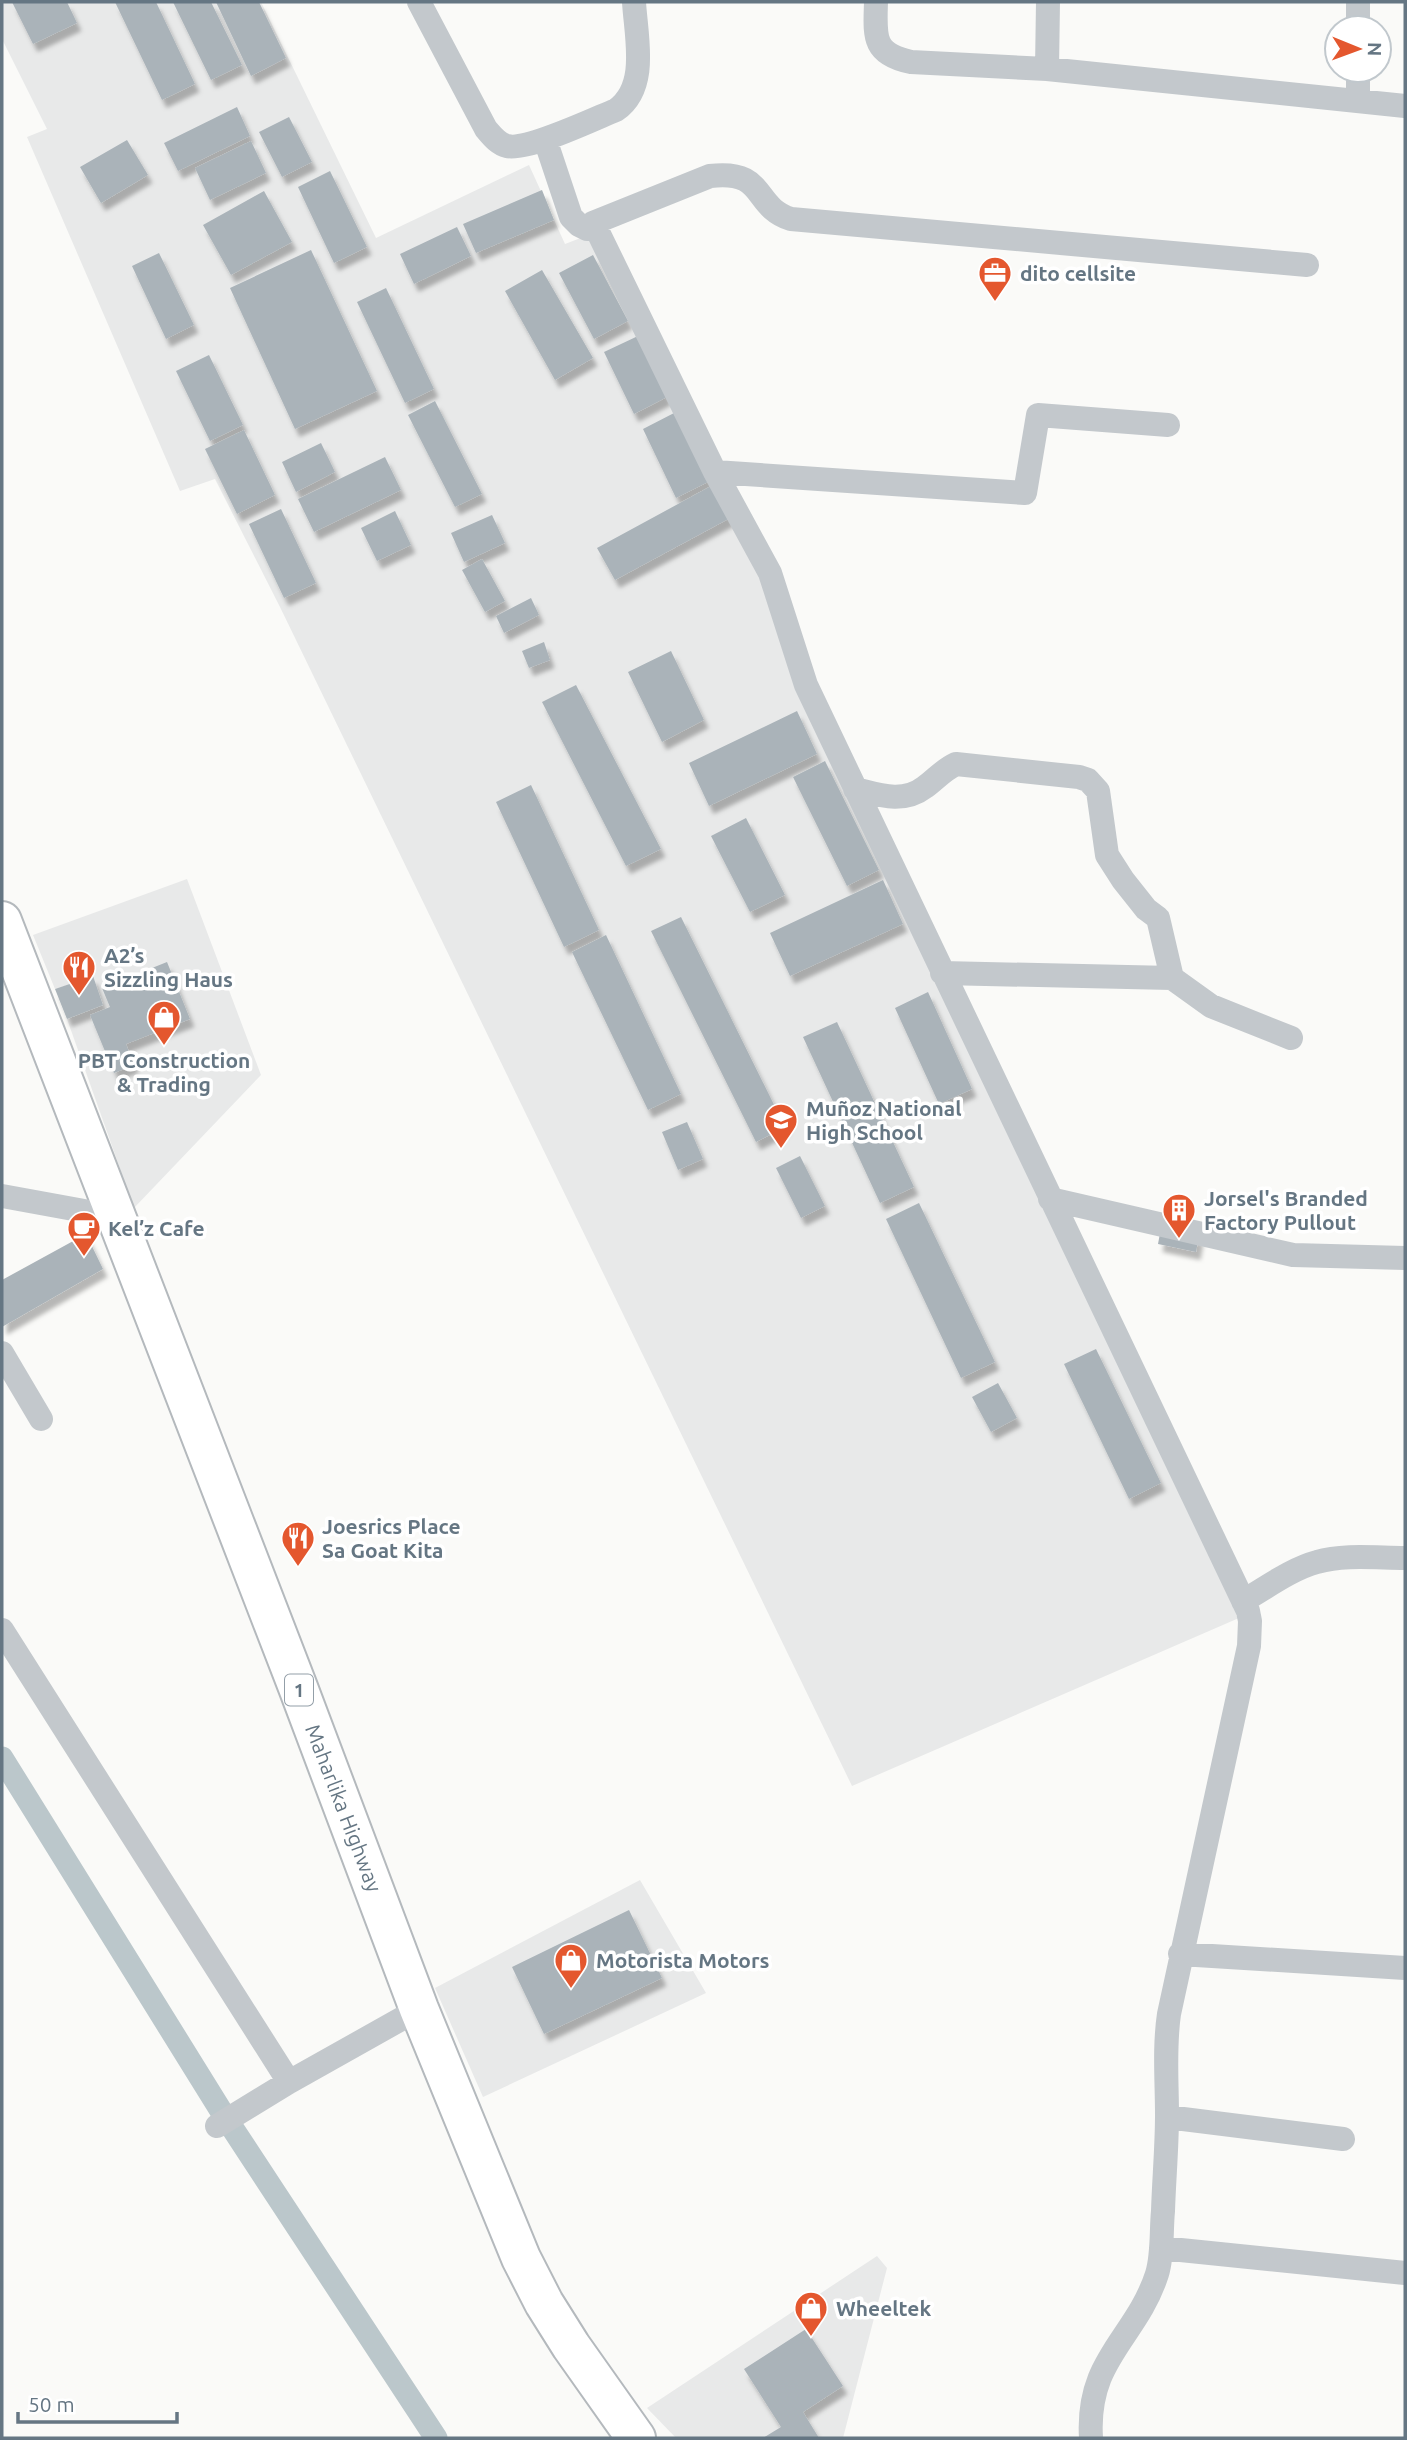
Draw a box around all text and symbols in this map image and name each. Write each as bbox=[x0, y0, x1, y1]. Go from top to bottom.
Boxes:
north arrow bbox=[1323, 14, 1393, 84]
text: N bbox=[1364, 42, 1386, 57]
office icon: dito cellsite bbox=[976, 254, 1014, 303]
place label: dito cellsite bbox=[1020, 261, 1136, 285]
place label: A2’s Sizzling Haus bbox=[104, 943, 233, 991]
restaurant icon: A2’s Sizzling Haus bbox=[60, 948, 98, 997]
shop icon: PBT Construction & Trading bbox=[145, 998, 183, 1047]
place label: PBT Construction & Trading bbox=[78, 1048, 250, 1096]
place label: Muñoz National High School bbox=[806, 1096, 962, 1144]
school or university icon: Muñoz National High School bbox=[762, 1101, 800, 1150]
place label: Jorsel's Branded Factory Pullout bbox=[1204, 1186, 1368, 1234]
building icon: Jorsel's Branded Factory Pullout bbox=[1160, 1191, 1198, 1240]
cafe icon: Kel’z Cafe bbox=[65, 1209, 103, 1258]
place label: Kel’z Cafe bbox=[108, 1216, 205, 1240]
place label: Joesrics Place Sa Goat Kita bbox=[322, 1514, 461, 1562]
restaurant icon: Joesrics Place Sa Goat Kita bbox=[279, 1519, 317, 1568]
road number: 1 bbox=[285, 1674, 313, 1706]
street label: Maharlika Highway bbox=[301, 1721, 387, 1895]
shop icon: Motorista Motors bbox=[552, 1941, 590, 1990]
place label: Motorista Motors bbox=[596, 1948, 770, 1972]
shop icon: Wheeltek bbox=[792, 2289, 830, 2338]
place label: Wheeltek bbox=[836, 2296, 931, 2320]
scale bar bbox=[18, 2380, 177, 2424]
text: 50 m bbox=[28, 2392, 75, 2416]

